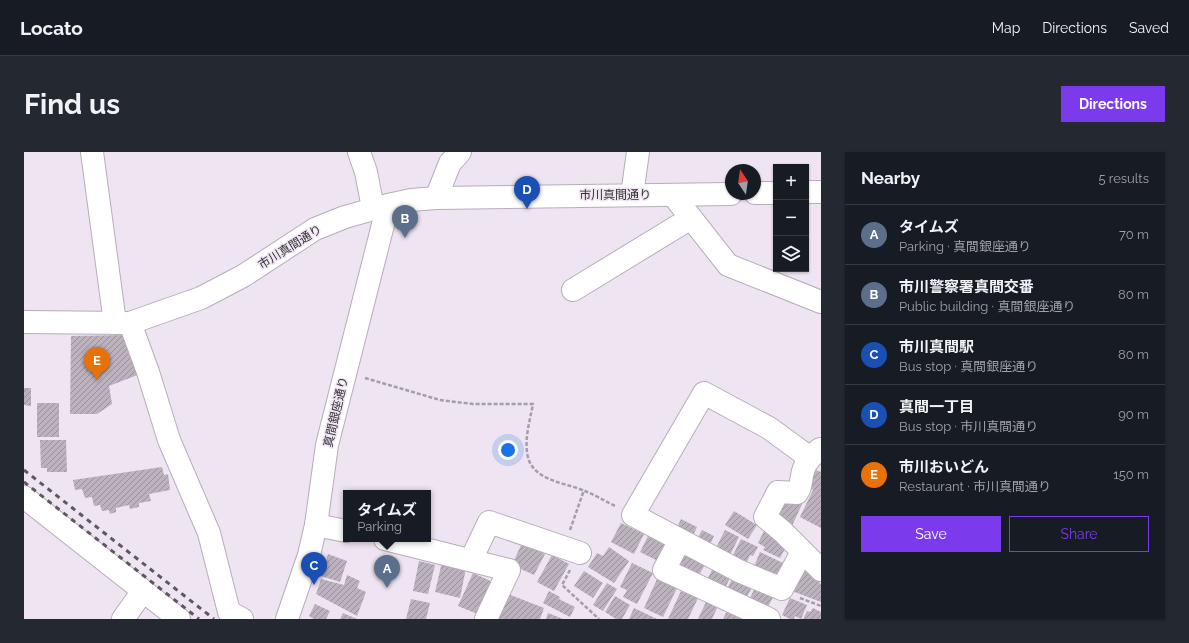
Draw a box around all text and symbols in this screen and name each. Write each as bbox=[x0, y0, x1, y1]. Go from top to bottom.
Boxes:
text: Locato bbox=[20, 17, 83, 39]
text: Map bbox=[992, 20, 1020, 36]
text: Directions bbox=[1042, 20, 1107, 36]
text: Saved bbox=[1129, 20, 1169, 36]
button: Directions bbox=[1061, 86, 1165, 122]
text: Find us bbox=[24, 88, 120, 121]
north arrow bbox=[725, 164, 761, 200]
map controls bbox=[773, 164, 809, 272]
button: + bbox=[773, 164, 809, 200]
text: Nearby bbox=[861, 168, 920, 188]
text: 5 results bbox=[1098, 171, 1149, 186]
pin: D bbox=[514, 176, 540, 209]
street label: 市川真間通り bbox=[579, 188, 651, 202]
button: − bbox=[773, 200, 809, 236]
pin: B bbox=[392, 205, 418, 238]
text: タイムズ bbox=[899, 218, 959, 236]
street label: 市川真間通り bbox=[256, 222, 324, 272]
text: A bbox=[870, 227, 878, 242]
text: 70 m bbox=[1119, 227, 1149, 242]
button: layers bbox=[773, 236, 809, 272]
text: Parking · 真間銀座通り bbox=[899, 239, 1031, 254]
text: 市川警察署真間交番 bbox=[899, 278, 1034, 296]
text: B bbox=[870, 287, 878, 302]
text: 80 m bbox=[1118, 287, 1149, 302]
text: Public building · 真間銀座通り bbox=[899, 299, 1075, 314]
text: 市川真間駅 bbox=[899, 338, 974, 356]
pin: E bbox=[84, 347, 110, 380]
text: C bbox=[870, 347, 878, 362]
text: 80 m bbox=[1118, 347, 1149, 362]
text: Bus stop · 真間銀座通り bbox=[899, 359, 1038, 374]
street label: 真間銀座通り bbox=[321, 375, 351, 449]
text: 真間一丁目 bbox=[899, 398, 974, 416]
text: D bbox=[869, 407, 879, 422]
text: 90 m bbox=[1118, 407, 1149, 422]
text: Bus stop · 市川真間通り bbox=[899, 419, 1038, 434]
your location bbox=[498, 440, 518, 460]
text: 市川おいどん bbox=[899, 458, 989, 476]
text: E bbox=[870, 467, 878, 482]
text: 150 m bbox=[1113, 467, 1149, 482]
text: Restaurant · 市川真間通り bbox=[899, 479, 1051, 494]
popup bbox=[343, 490, 431, 542]
text: タイムズ bbox=[357, 501, 417, 519]
button: Save bbox=[861, 516, 1001, 552]
button: Share bbox=[1009, 516, 1149, 552]
text: Parking bbox=[357, 519, 402, 534]
pin: C bbox=[301, 552, 327, 585]
pin: A bbox=[374, 555, 400, 588]

